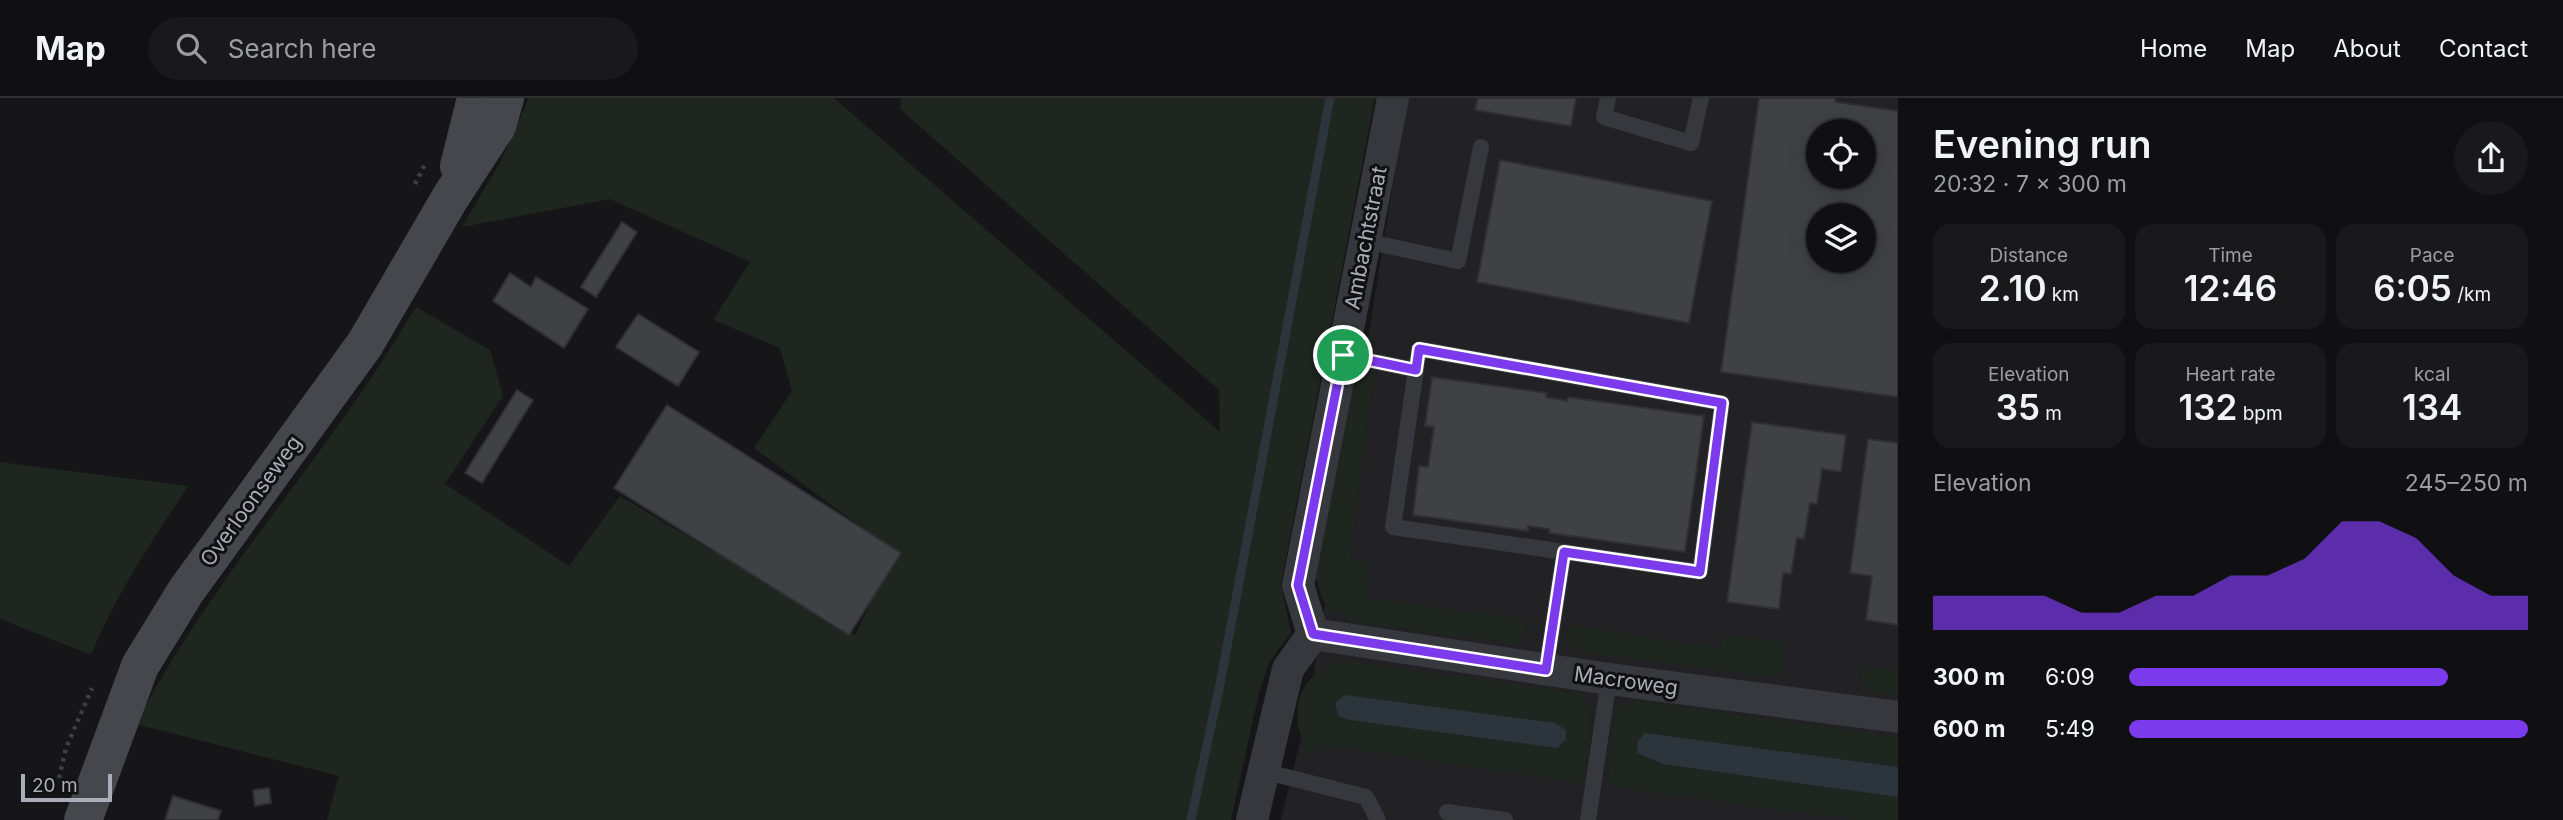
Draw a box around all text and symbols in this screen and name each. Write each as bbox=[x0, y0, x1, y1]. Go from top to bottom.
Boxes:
search box bbox=[148, 17, 638, 80]
text: Map bbox=[35, 28, 106, 68]
icon: search bbox=[172, 29, 210, 67]
text: Search here bbox=[228, 33, 376, 64]
text: Home bbox=[2140, 34, 2207, 63]
text: Map bbox=[2245, 34, 2295, 63]
text: About bbox=[2333, 34, 2401, 63]
text: Contact bbox=[2439, 34, 2528, 63]
map controls bbox=[1806, 119, 1876, 273]
button: locate bbox=[1806, 119, 1876, 189]
text: Evening run bbox=[1933, 121, 2151, 167]
button: share bbox=[2454, 121, 2528, 195]
street label: Ambachtstraat bbox=[1339, 164, 1392, 312]
text: 20:32 · 7 × 300 m bbox=[1933, 170, 2127, 198]
button: layers bbox=[1806, 203, 1876, 273]
text: Distance bbox=[1990, 244, 2068, 267]
text: Time bbox=[2208, 244, 2253, 267]
text: Pace bbox=[2410, 244, 2455, 267]
text: 2.10 bbox=[1979, 267, 2046, 309]
text: 12:46 bbox=[2184, 267, 2277, 309]
text: 6:05 bbox=[2373, 267, 2452, 309]
text: km bbox=[2046, 283, 2079, 306]
text: /km bbox=[2452, 283, 2491, 306]
pin bbox=[1313, 325, 1373, 385]
icon: arrive bbox=[1324, 336, 1362, 374]
text: Elevation bbox=[1988, 363, 2070, 386]
text: Heart rate bbox=[2185, 363, 2275, 386]
text: kcal bbox=[2414, 363, 2450, 386]
text: 35 bbox=[1996, 386, 2040, 428]
text: 132 bbox=[2178, 386, 2237, 428]
text: 134 bbox=[2402, 386, 2462, 428]
text: m bbox=[2040, 402, 2062, 425]
text: bpm bbox=[2237, 402, 2283, 425]
street label: Overloonseweg bbox=[195, 430, 306, 571]
text: Elevation bbox=[1933, 469, 2032, 497]
text: 245–250 m bbox=[2405, 469, 2528, 497]
street label: Macroweg bbox=[1573, 661, 1680, 700]
text: 300 m bbox=[1933, 663, 2005, 691]
text: 6:09 bbox=[2045, 663, 2095, 691]
text: 600 m bbox=[1933, 715, 2005, 743]
text: 5:49 bbox=[2045, 715, 2095, 743]
scale bar bbox=[21, 771, 112, 803]
text: 20 m bbox=[32, 774, 78, 797]

